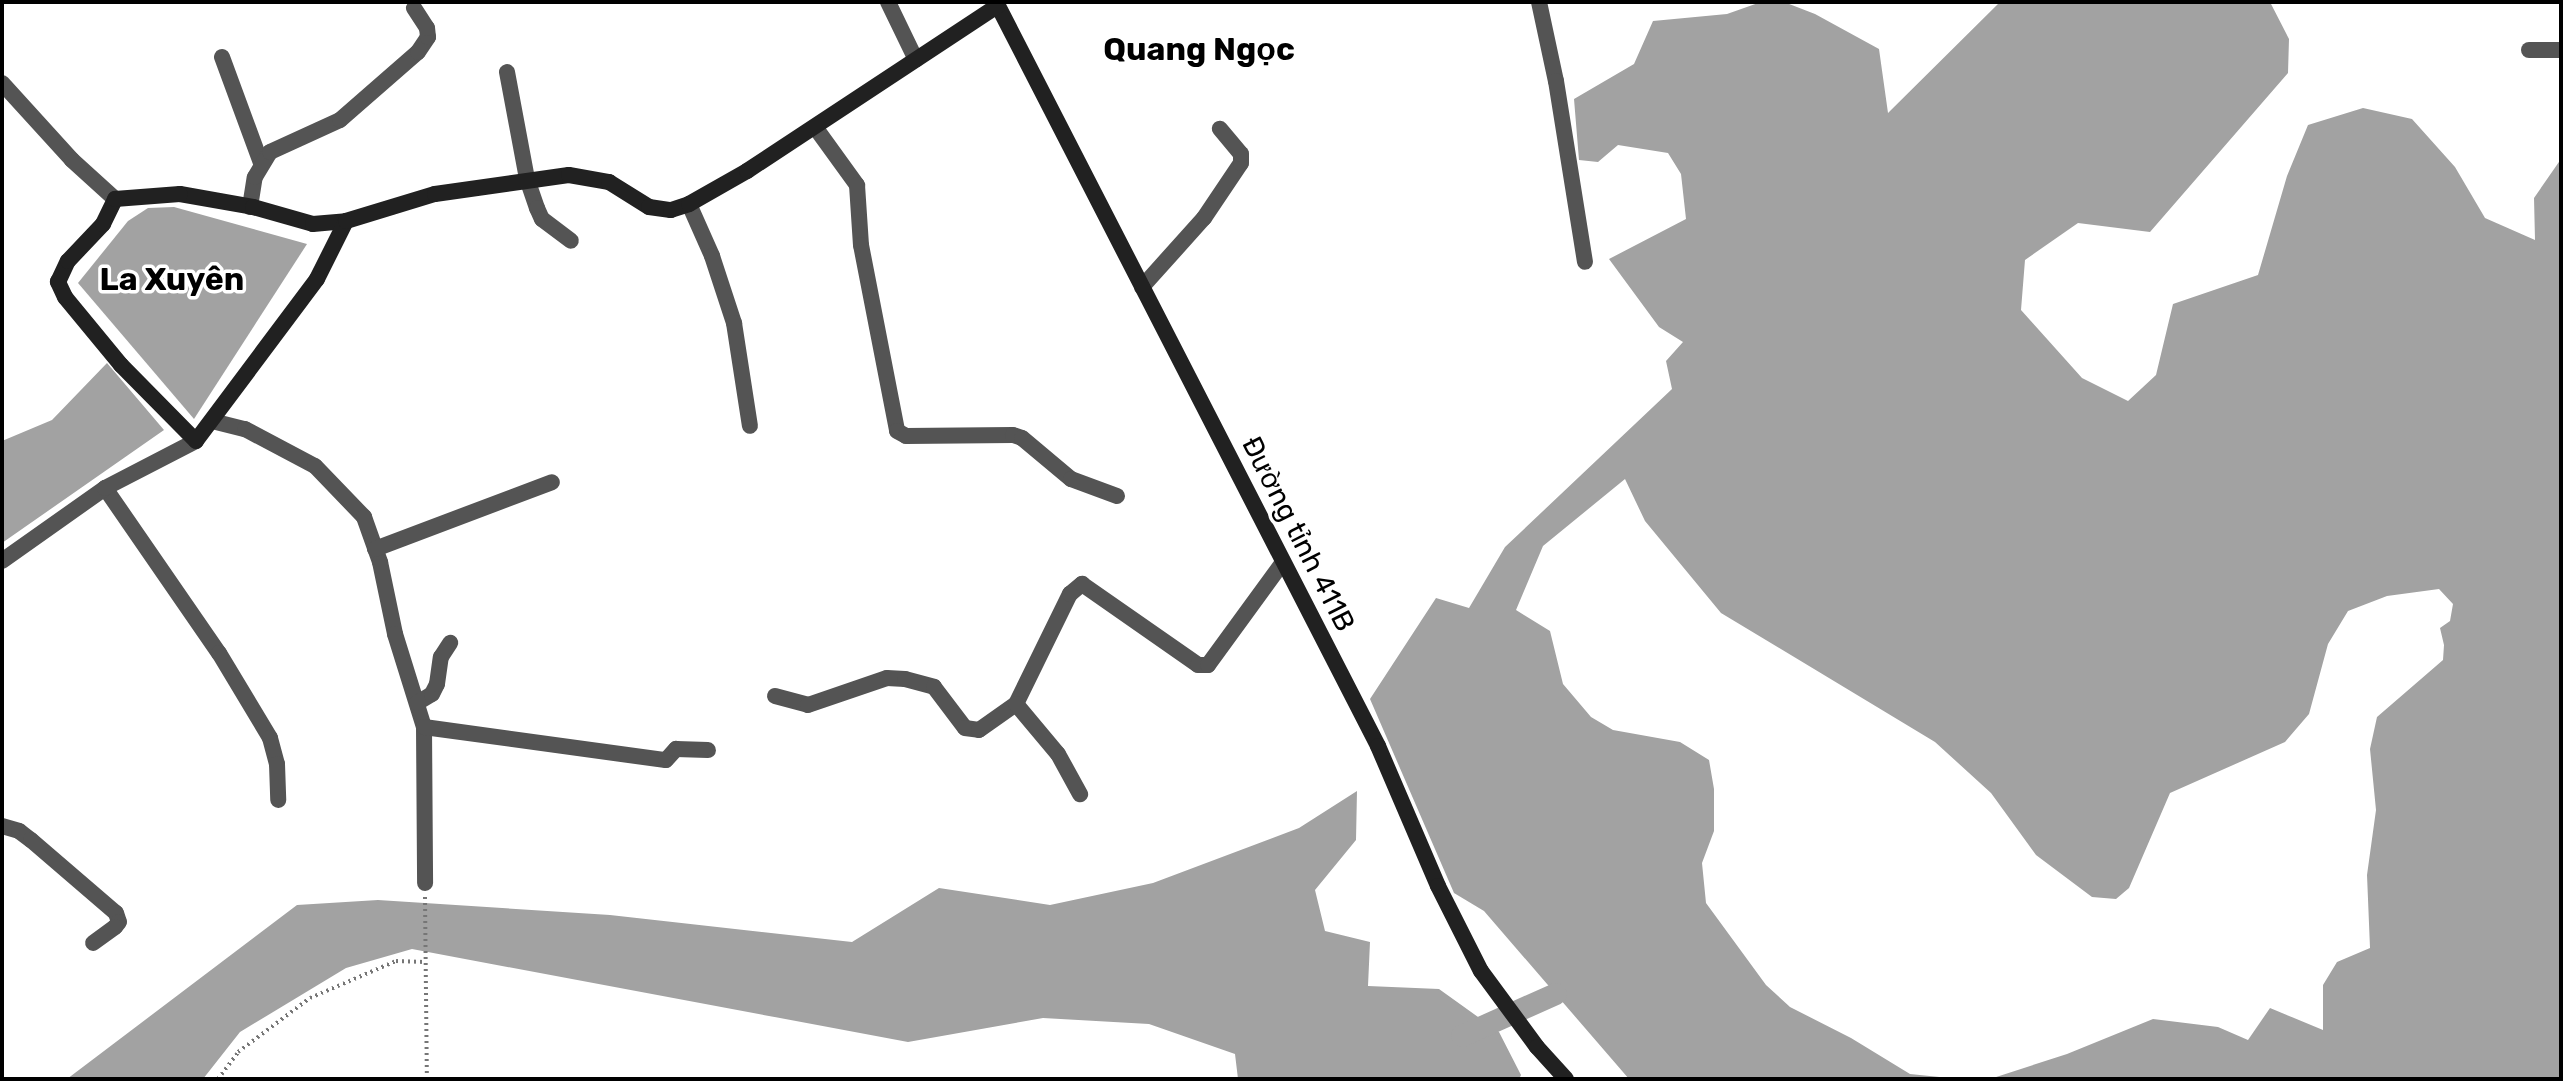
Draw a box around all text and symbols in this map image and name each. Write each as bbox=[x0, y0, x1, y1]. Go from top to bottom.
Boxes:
district label: Quang Ngọc bbox=[1103, 30, 1295, 68]
district label: La Xuyên bbox=[100, 260, 244, 298]
street label: Đường tỉnh 411B bbox=[1234, 431, 1362, 637]

